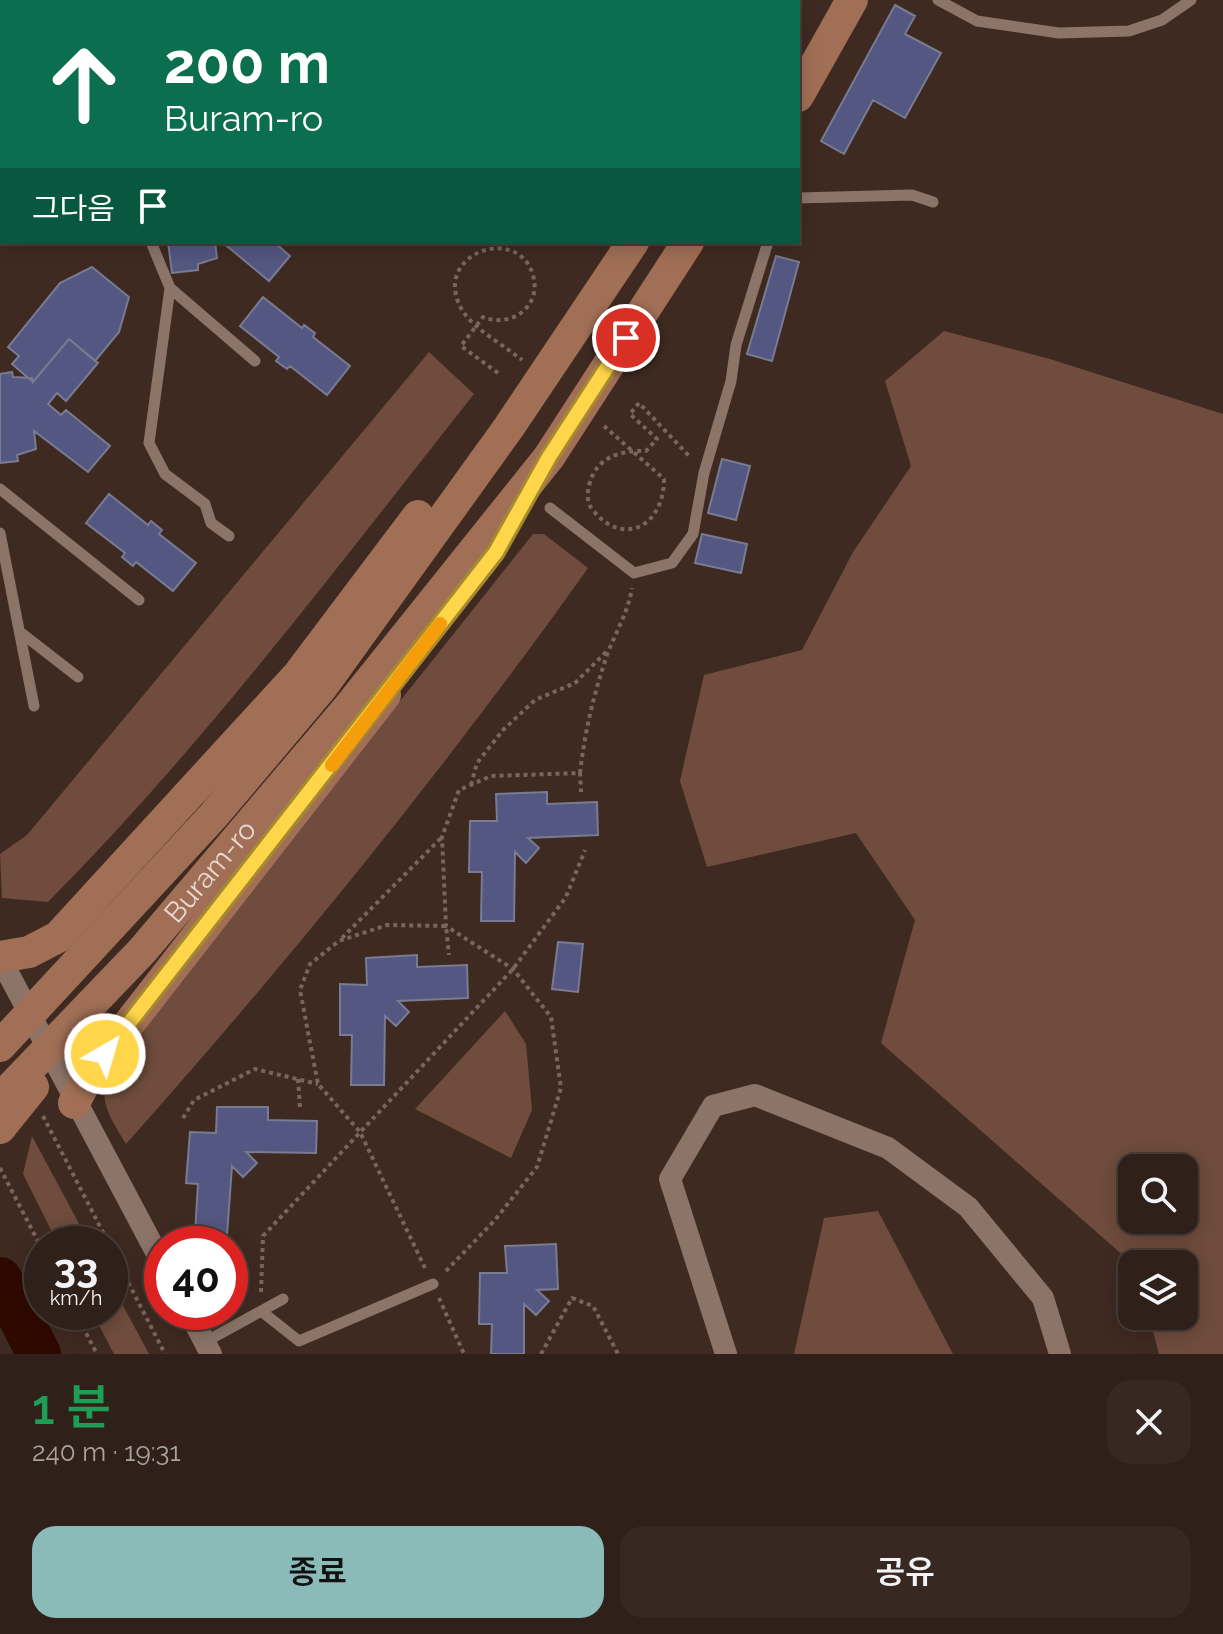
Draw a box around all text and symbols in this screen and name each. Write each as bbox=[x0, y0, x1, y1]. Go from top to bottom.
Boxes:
text: 200 m bbox=[164, 30, 330, 96]
icon: ahead bbox=[32, 32, 136, 136]
text: Buram-ro bbox=[164, 97, 323, 139]
icon: arrive bbox=[131, 184, 175, 228]
text: 그다음 bbox=[32, 191, 115, 226]
pin bbox=[592, 304, 660, 372]
icon: arrive bbox=[604, 316, 648, 360]
street label: Buram-ro bbox=[157, 813, 263, 929]
position arrow bbox=[63, 1012, 147, 1096]
map controls bbox=[1118, 1154, 1198, 1330]
button: search bbox=[1118, 1154, 1198, 1234]
speed limit sign: 40 bbox=[144, 1226, 248, 1330]
text: 33 bbox=[54, 1244, 98, 1291]
button: layers bbox=[1118, 1250, 1198, 1330]
text: km/h bbox=[50, 1286, 102, 1310]
text: 1 분 bbox=[32, 1379, 111, 1435]
button: close bbox=[1107, 1380, 1191, 1464]
text: 240 m · 19:31 bbox=[32, 1437, 181, 1467]
button: 종료 bbox=[32, 1526, 604, 1618]
button: 공유 bbox=[620, 1526, 1191, 1618]

